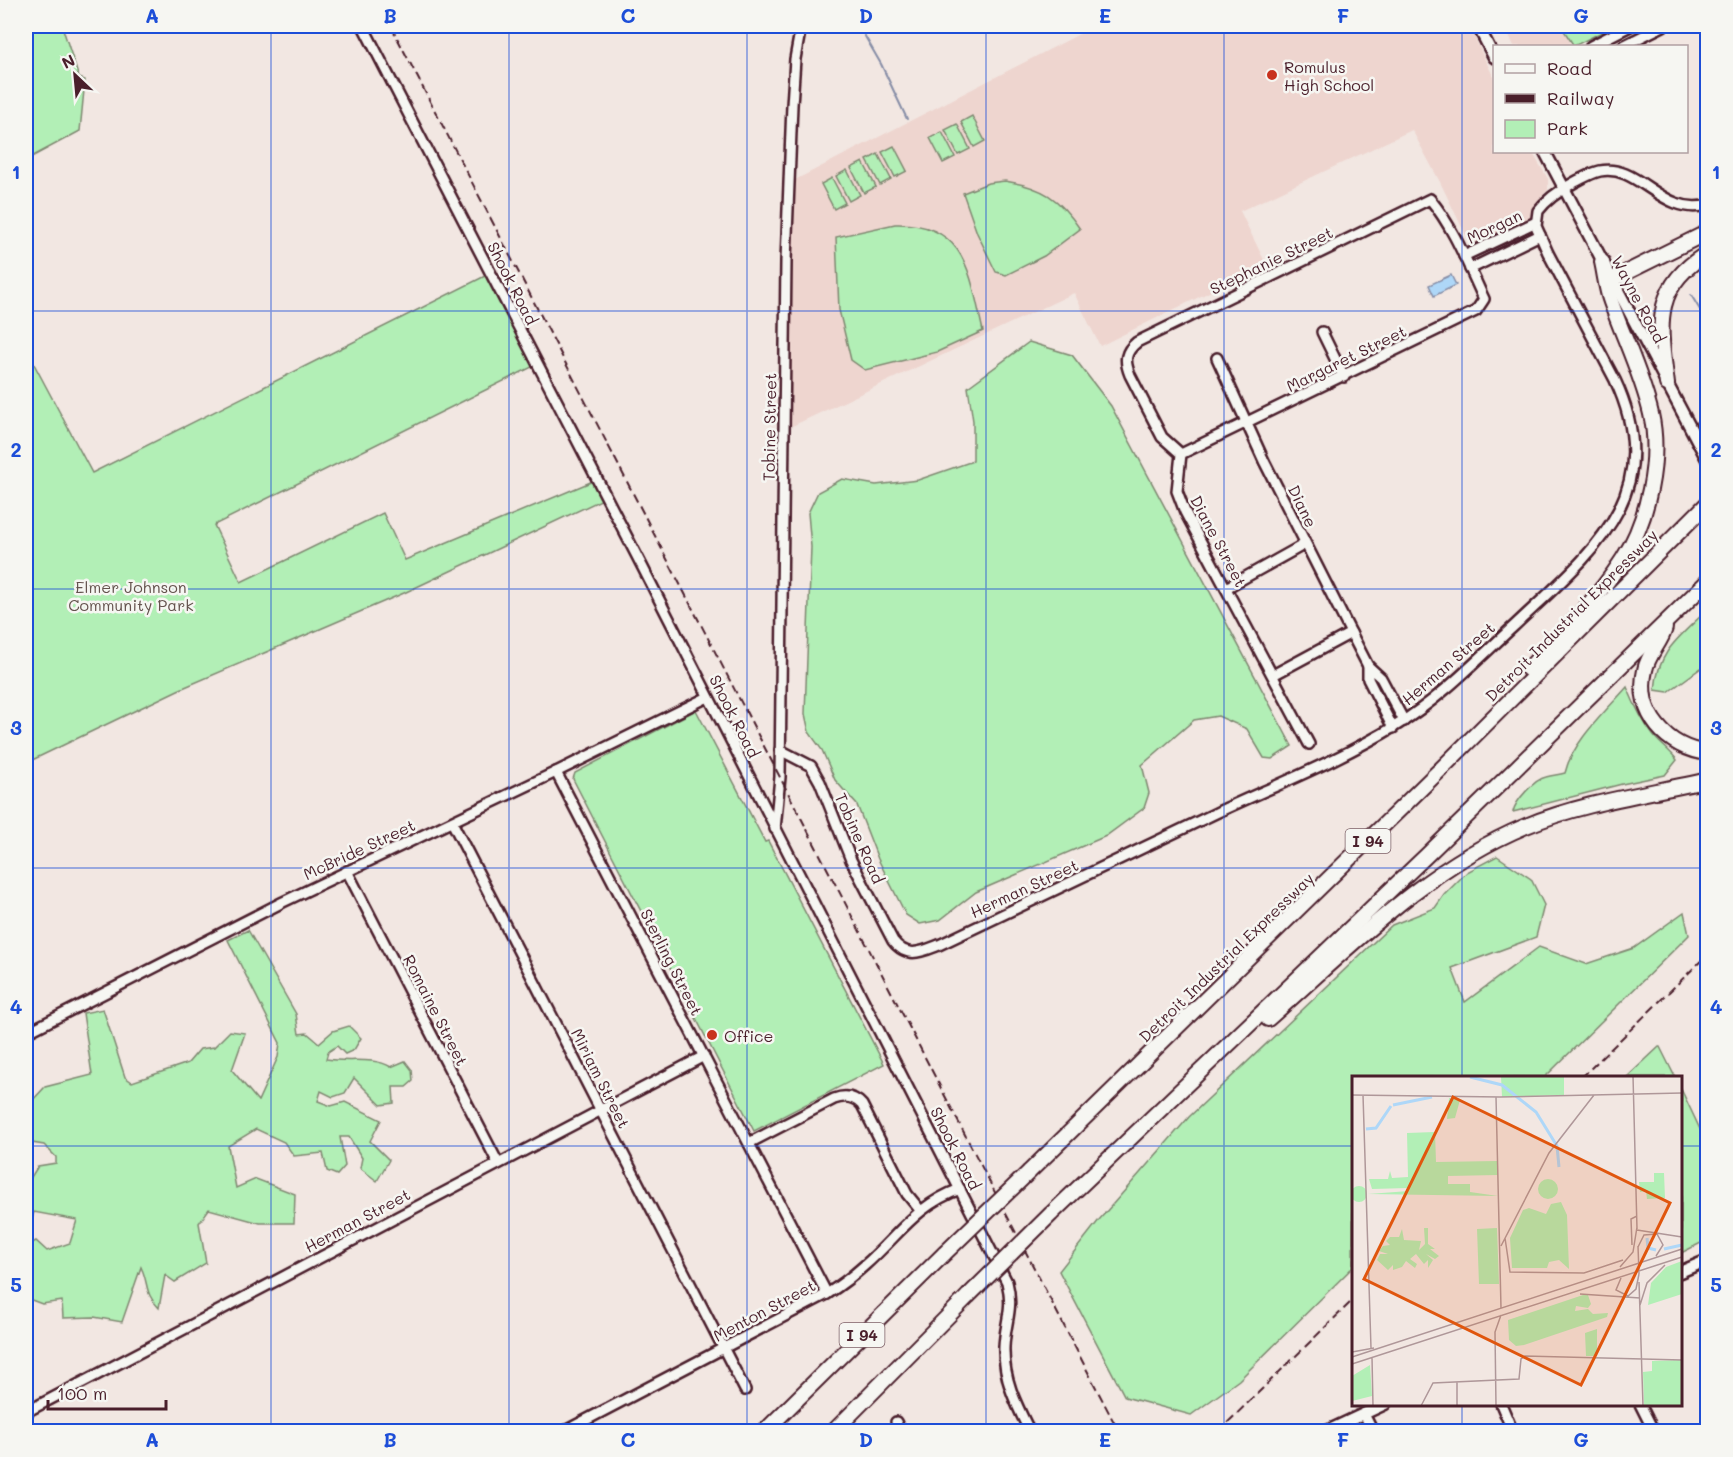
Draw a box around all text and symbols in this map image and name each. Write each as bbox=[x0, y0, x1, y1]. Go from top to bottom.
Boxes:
text: A bbox=[145, 2, 159, 28]
text: B bbox=[383, 2, 397, 28]
text: C bbox=[621, 2, 636, 28]
text: D bbox=[859, 2, 873, 28]
text: E bbox=[1099, 2, 1111, 28]
text: F bbox=[1337, 2, 1350, 28]
text: G bbox=[1573, 2, 1589, 28]
north arrow bbox=[45, 45, 105, 105]
legend bbox=[1493, 45, 1688, 153]
text: N bbox=[58, 49, 78, 73]
place label: Romulus High School bbox=[1284, 56, 1374, 95]
text: Road bbox=[1547, 56, 1592, 80]
marker: Romulus High School bbox=[1265, 68, 1279, 82]
text: Railway bbox=[1547, 86, 1614, 110]
text: Park bbox=[1547, 116, 1588, 140]
text: 1 bbox=[12, 158, 20, 184]
text: 1 bbox=[1712, 158, 1720, 184]
street label: Morgan bbox=[1463, 204, 1525, 248]
street label: Stephanie Street bbox=[1206, 221, 1336, 299]
street label: Shook Road bbox=[483, 238, 543, 328]
street label: Wayne Road bbox=[1607, 252, 1671, 346]
street label: Margaret Street bbox=[1283, 320, 1409, 396]
street label: Tobine Street bbox=[758, 373, 780, 481]
text: 2 bbox=[10, 436, 22, 462]
text: 2 bbox=[1710, 436, 1722, 462]
street label: Diane bbox=[1284, 481, 1322, 531]
street label: Diane Street bbox=[1186, 492, 1252, 590]
street label: Detroit Industrial Expressway bbox=[1480, 524, 1662, 706]
park label: Elmer Johnson Community Park bbox=[68, 576, 194, 615]
street label: Herman Street bbox=[1397, 617, 1499, 709]
street label: Shook Road bbox=[705, 671, 765, 761]
text: 3 bbox=[10, 714, 22, 740]
text: 3 bbox=[1710, 714, 1722, 740]
street label: Tobine Road bbox=[831, 789, 889, 887]
street label: McBride Street bbox=[300, 814, 418, 884]
road number: I 94 bbox=[1346, 829, 1390, 853]
street label: Herman Street bbox=[967, 854, 1081, 922]
street label: Detroit Industrial Expressway bbox=[1134, 868, 1318, 1046]
street label: Sterling Street bbox=[636, 905, 708, 1019]
street label: Romaine Street bbox=[399, 951, 473, 1069]
text: 4 bbox=[10, 993, 23, 1019]
text: 4 bbox=[1710, 993, 1723, 1019]
street label: Miriam Street bbox=[567, 1025, 635, 1131]
place label: Office bbox=[724, 1025, 773, 1046]
marker: Office bbox=[705, 1028, 719, 1042]
inset map bbox=[1352, 1076, 1682, 1406]
street label: Shook Road bbox=[926, 1103, 986, 1193]
street label: Herman Street bbox=[300, 1183, 414, 1257]
text: 5 bbox=[10, 1271, 22, 1297]
text: 5 bbox=[1710, 1271, 1722, 1297]
street label: Menton Street bbox=[709, 1274, 819, 1346]
road number: I 94 bbox=[840, 1323, 884, 1347]
scale bar bbox=[48, 1373, 166, 1411]
text: 100 m bbox=[57, 1381, 107, 1405]
text: A bbox=[145, 1426, 159, 1452]
text: B bbox=[383, 1426, 397, 1452]
text: C bbox=[621, 1426, 636, 1452]
text: D bbox=[859, 1426, 873, 1452]
text: E bbox=[1099, 1426, 1111, 1452]
text: F bbox=[1337, 1426, 1350, 1452]
text: G bbox=[1573, 1426, 1589, 1452]

